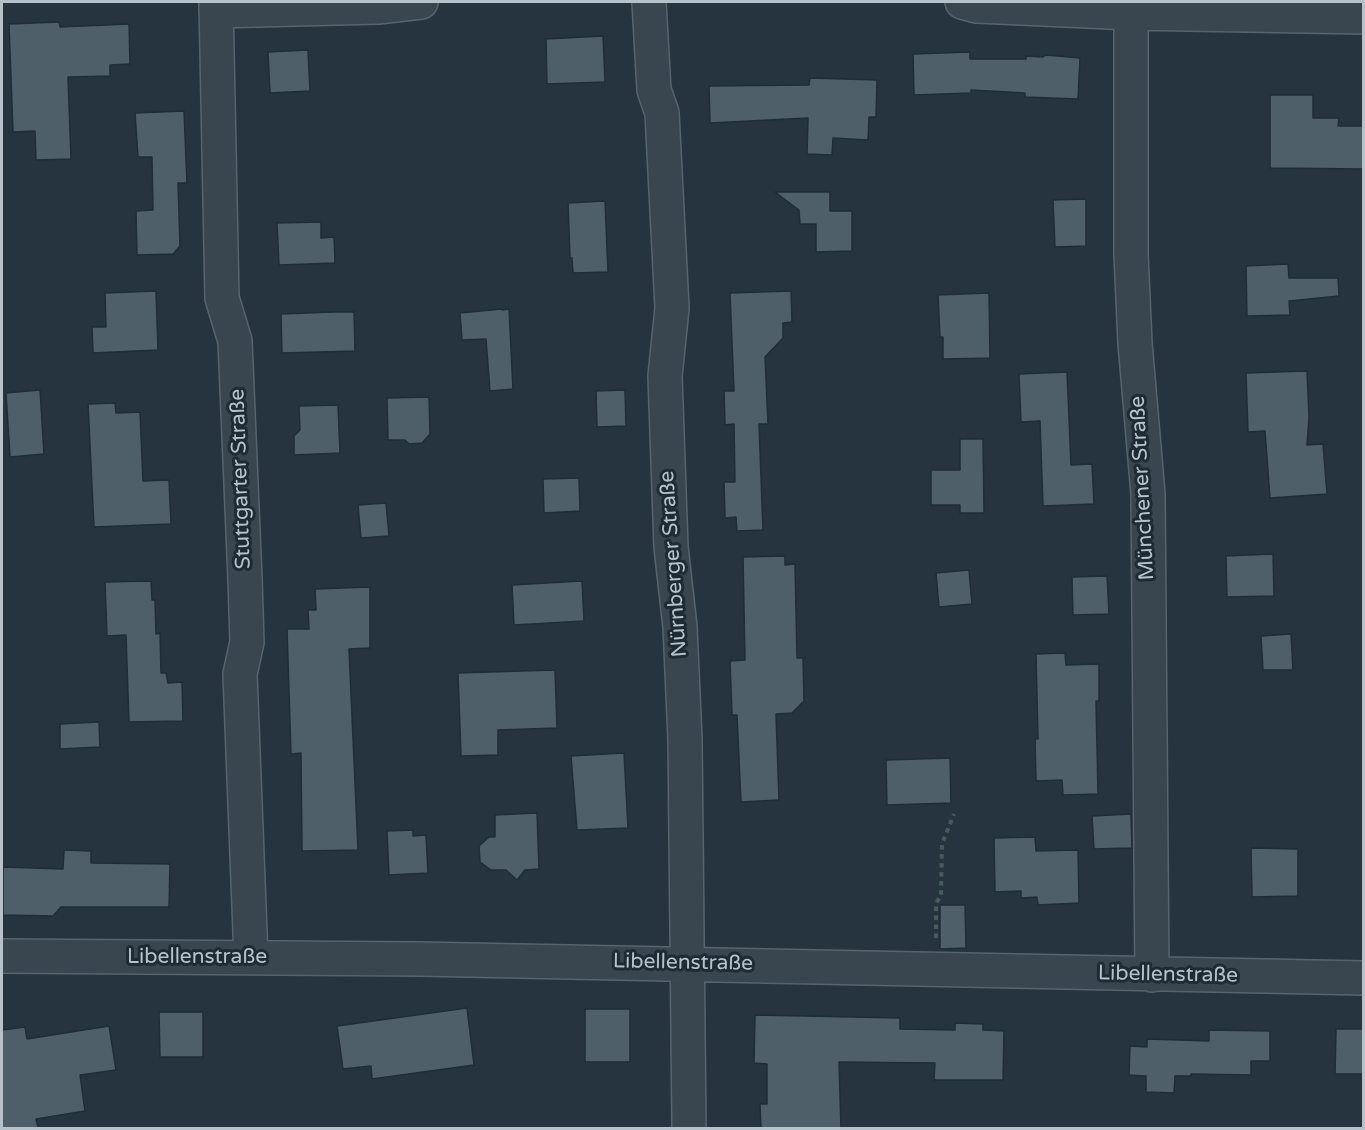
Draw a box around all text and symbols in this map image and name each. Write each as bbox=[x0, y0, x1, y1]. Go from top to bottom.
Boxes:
street label: Stuttgarter Straße bbox=[225, 388, 257, 570]
street label: Münchener Straße bbox=[1126, 395, 1160, 581]
street label: Nürnberger Straße bbox=[655, 470, 693, 658]
street label: Libellenstraße bbox=[127, 944, 267, 970]
street label: Libellenstraße bbox=[613, 949, 753, 977]
street label: Libellenstraße bbox=[1098, 961, 1238, 989]

